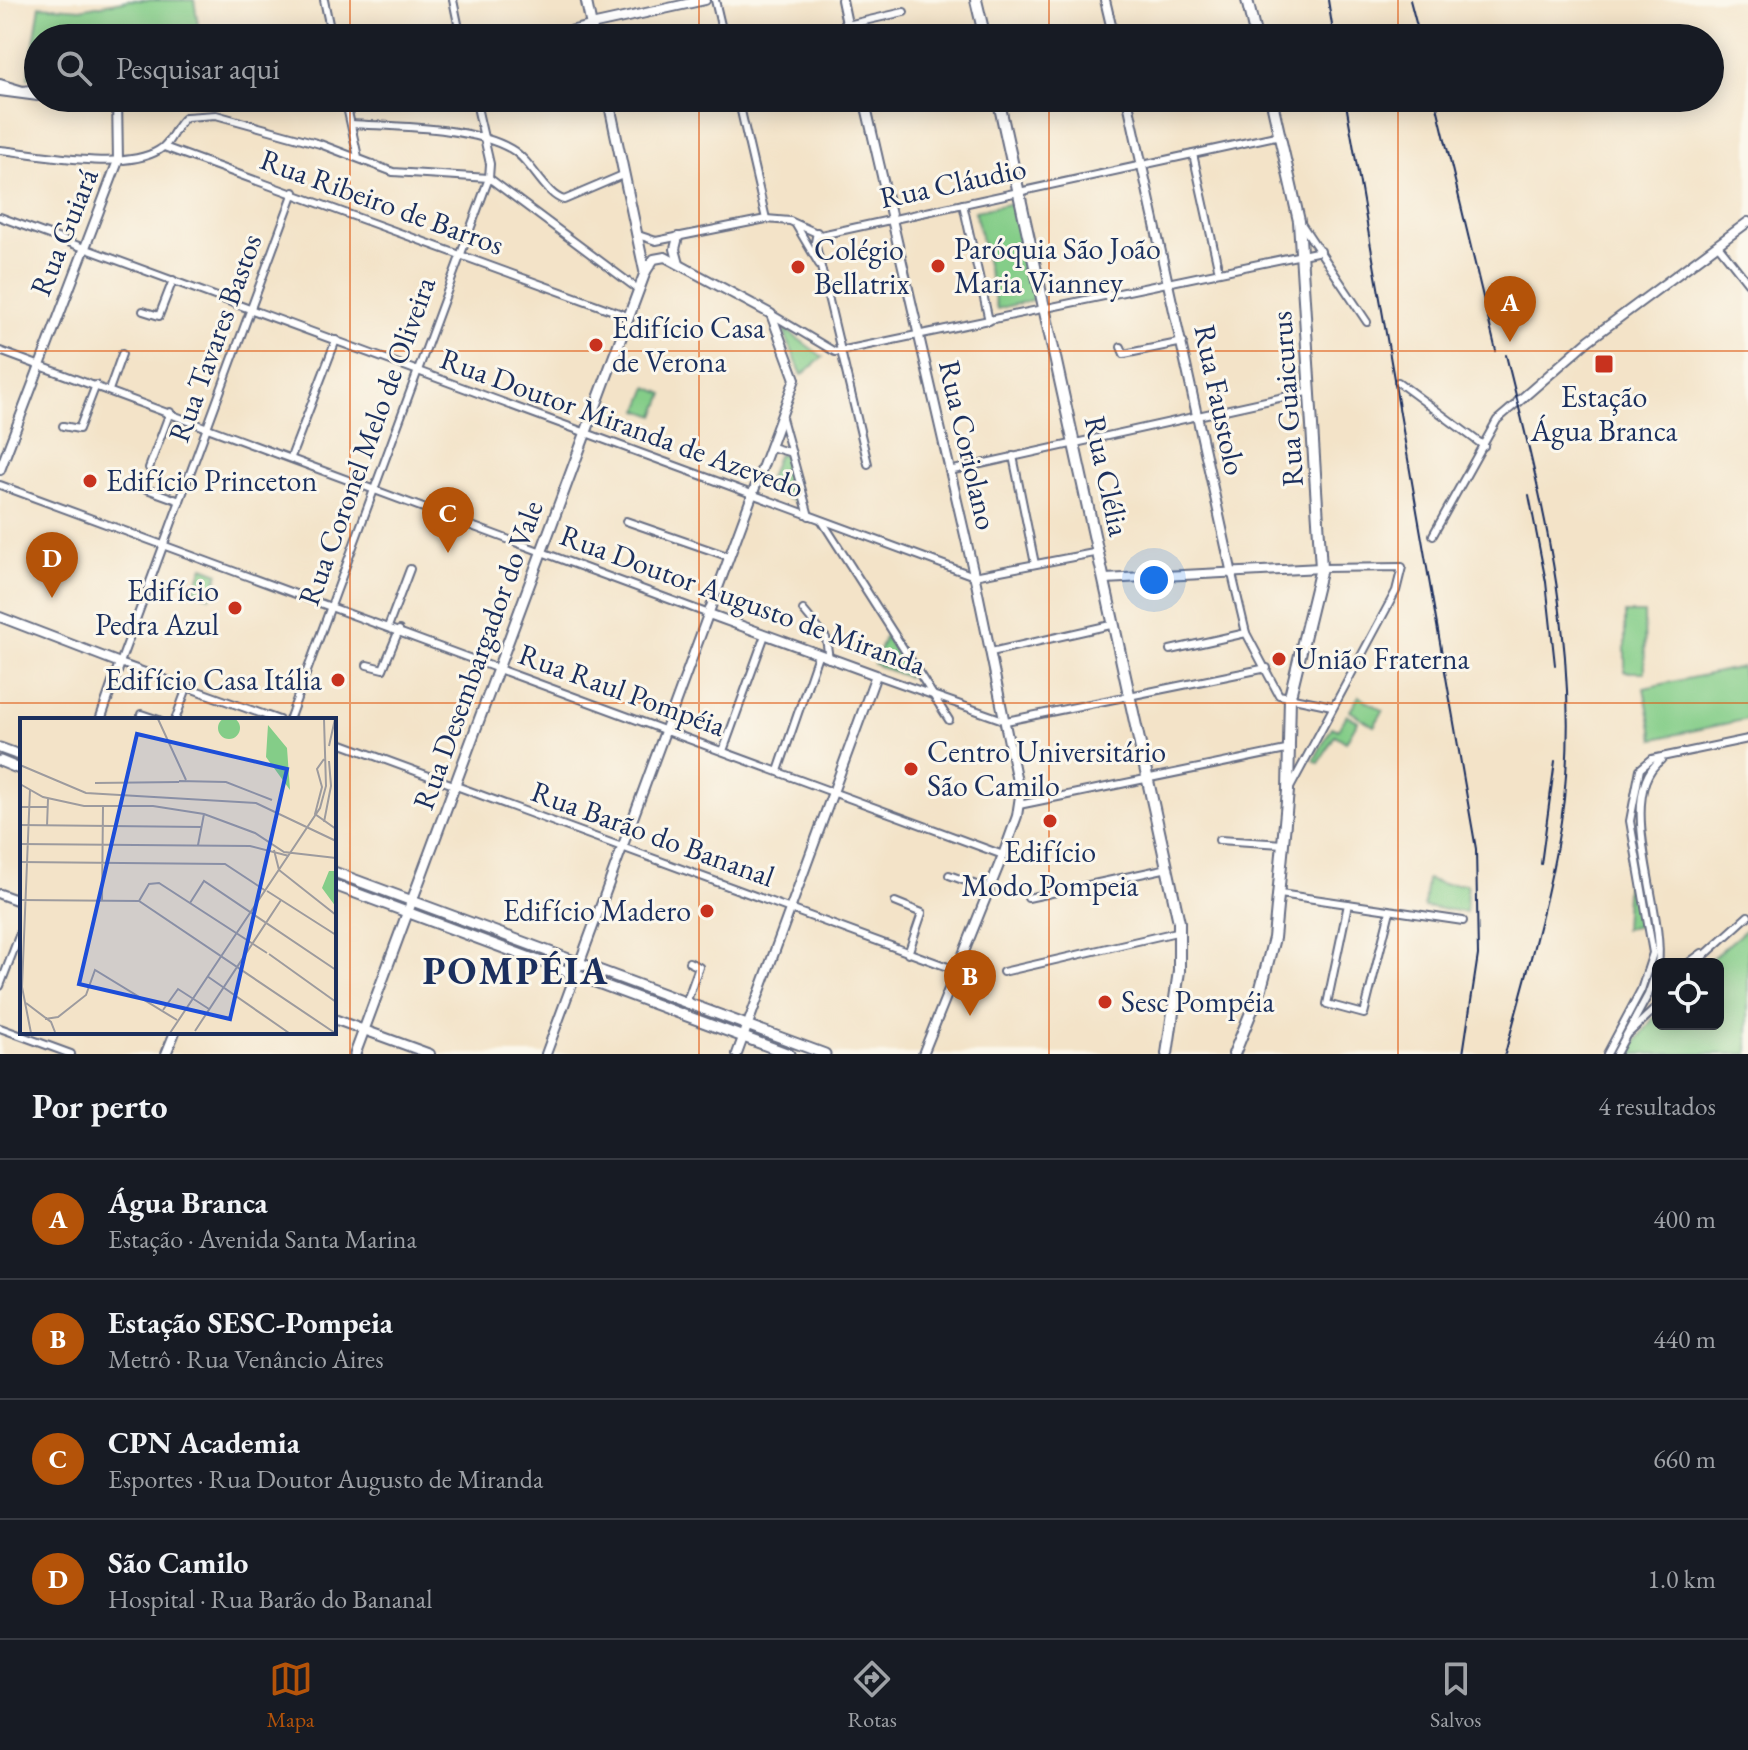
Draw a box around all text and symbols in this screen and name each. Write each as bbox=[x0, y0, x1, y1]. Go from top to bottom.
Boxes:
search box bbox=[24, 24, 1724, 112]
icon: search bbox=[52, 46, 96, 90]
text: Pesquisar aqui bbox=[116, 49, 280, 88]
street label: Rua Ribeiro de Barros bbox=[255, 139, 509, 264]
street label: Rua Cláudio bbox=[876, 148, 1030, 217]
street label: Rua Guiará bbox=[20, 162, 107, 301]
street label: Rua Tavares Bastos bbox=[159, 228, 270, 447]
place label: Paróquia São João Maria Vianney bbox=[954, 229, 1161, 302]
place label: Colégio Bellatrix bbox=[814, 230, 909, 303]
marker: Paróquia São João Maria Vianney bbox=[929, 257, 947, 275]
marker: Colégio Bellatrix bbox=[789, 258, 807, 276]
street label: Rua Coronel Melo de Oliveira bbox=[289, 271, 444, 610]
pin: A bbox=[1484, 276, 1536, 342]
place label: Edifício Casa de Verona bbox=[612, 308, 765, 381]
street label: Rua Guaicurus bbox=[1261, 310, 1312, 488]
street label: Rua Faustolo bbox=[1186, 321, 1255, 479]
marker: Edifício Casa de Verona bbox=[587, 336, 605, 354]
street label: Rua Doutor Miranda de Azevedo bbox=[435, 339, 809, 507]
marker: Estação Água Branca bbox=[1593, 353, 1615, 375]
street label: Rua Coriolano bbox=[930, 356, 1007, 534]
place label: Estação Água Branca bbox=[1530, 377, 1677, 450]
street label: Rua Clélia bbox=[1076, 412, 1139, 540]
place label: Edifício Princeton bbox=[106, 461, 317, 500]
marker: Edifício Princeton bbox=[81, 472, 99, 490]
pin: C bbox=[422, 487, 474, 553]
street label: Rua Desembargador do Vale bbox=[403, 495, 552, 815]
street label: Rua Doutor Augusto de Miranda bbox=[555, 515, 931, 684]
pin: D bbox=[26, 532, 78, 598]
your location bbox=[1134, 560, 1174, 600]
place label: Edifício Pedra Azul bbox=[95, 571, 219, 644]
marker: Edifício Pedra Azul bbox=[226, 599, 244, 617]
street label: Rua Raul Pompéia bbox=[513, 634, 731, 745]
place label: União Fraterna bbox=[1295, 639, 1469, 678]
marker: União Fraterna bbox=[1270, 650, 1288, 668]
place label: Edifício Casa Itália bbox=[105, 660, 322, 699]
marker: Edifício Casa Itália bbox=[329, 671, 347, 689]
inset map bbox=[20, 718, 336, 1034]
place label: Centro Universitário São Camilo bbox=[927, 732, 1166, 805]
marker: Centro Universitário São Camilo bbox=[902, 760, 920, 778]
street label: Rua Barão do Bananal bbox=[526, 771, 780, 896]
marker: Edifício Modo Pompeia bbox=[1041, 812, 1059, 830]
place label: Edifício Modo Pompeia bbox=[961, 832, 1139, 905]
place label: Edifício Madero bbox=[503, 891, 691, 930]
marker: Edifício Madero bbox=[698, 902, 716, 920]
district label: POMPÉIA bbox=[423, 946, 609, 995]
pin: B bbox=[944, 950, 996, 1016]
map controls bbox=[1652, 958, 1724, 1030]
button: locate bbox=[1652, 958, 1724, 1030]
place label: Sesc Pompéia bbox=[1121, 982, 1274, 1021]
marker: Sesc Pompéia bbox=[1096, 993, 1114, 1011]
text: Por perto bbox=[32, 1084, 168, 1128]
text: 4 resultados bbox=[1598, 1089, 1716, 1123]
text: Água Branca bbox=[108, 1183, 268, 1222]
text: A bbox=[49, 1202, 67, 1236]
text: 400 m bbox=[1653, 1202, 1716, 1236]
text: Estação · Avenida Santa Marina bbox=[108, 1222, 417, 1256]
text: Estação SESC-Pompeia bbox=[108, 1303, 393, 1342]
text: B bbox=[50, 1322, 66, 1356]
text: 440 m bbox=[1653, 1322, 1716, 1356]
text: Metrô · Rua Venâncio Aires bbox=[108, 1342, 384, 1376]
text: CPN Academia bbox=[108, 1423, 300, 1462]
text: C bbox=[49, 1442, 67, 1476]
text: 660 m bbox=[1653, 1442, 1716, 1476]
text: Esportes · Rua Doutor Augusto de Miranda bbox=[108, 1462, 543, 1496]
text: São Camilo bbox=[108, 1543, 248, 1582]
text: D bbox=[48, 1562, 68, 1596]
text: 1.0 km bbox=[1647, 1562, 1716, 1596]
text: Hospital · Rua Barão do Bananal bbox=[108, 1582, 432, 1616]
tab: Mapa bbox=[267, 1657, 314, 1734]
tab: Rotas bbox=[848, 1657, 897, 1734]
tab: Salvos bbox=[1430, 1657, 1481, 1734]

